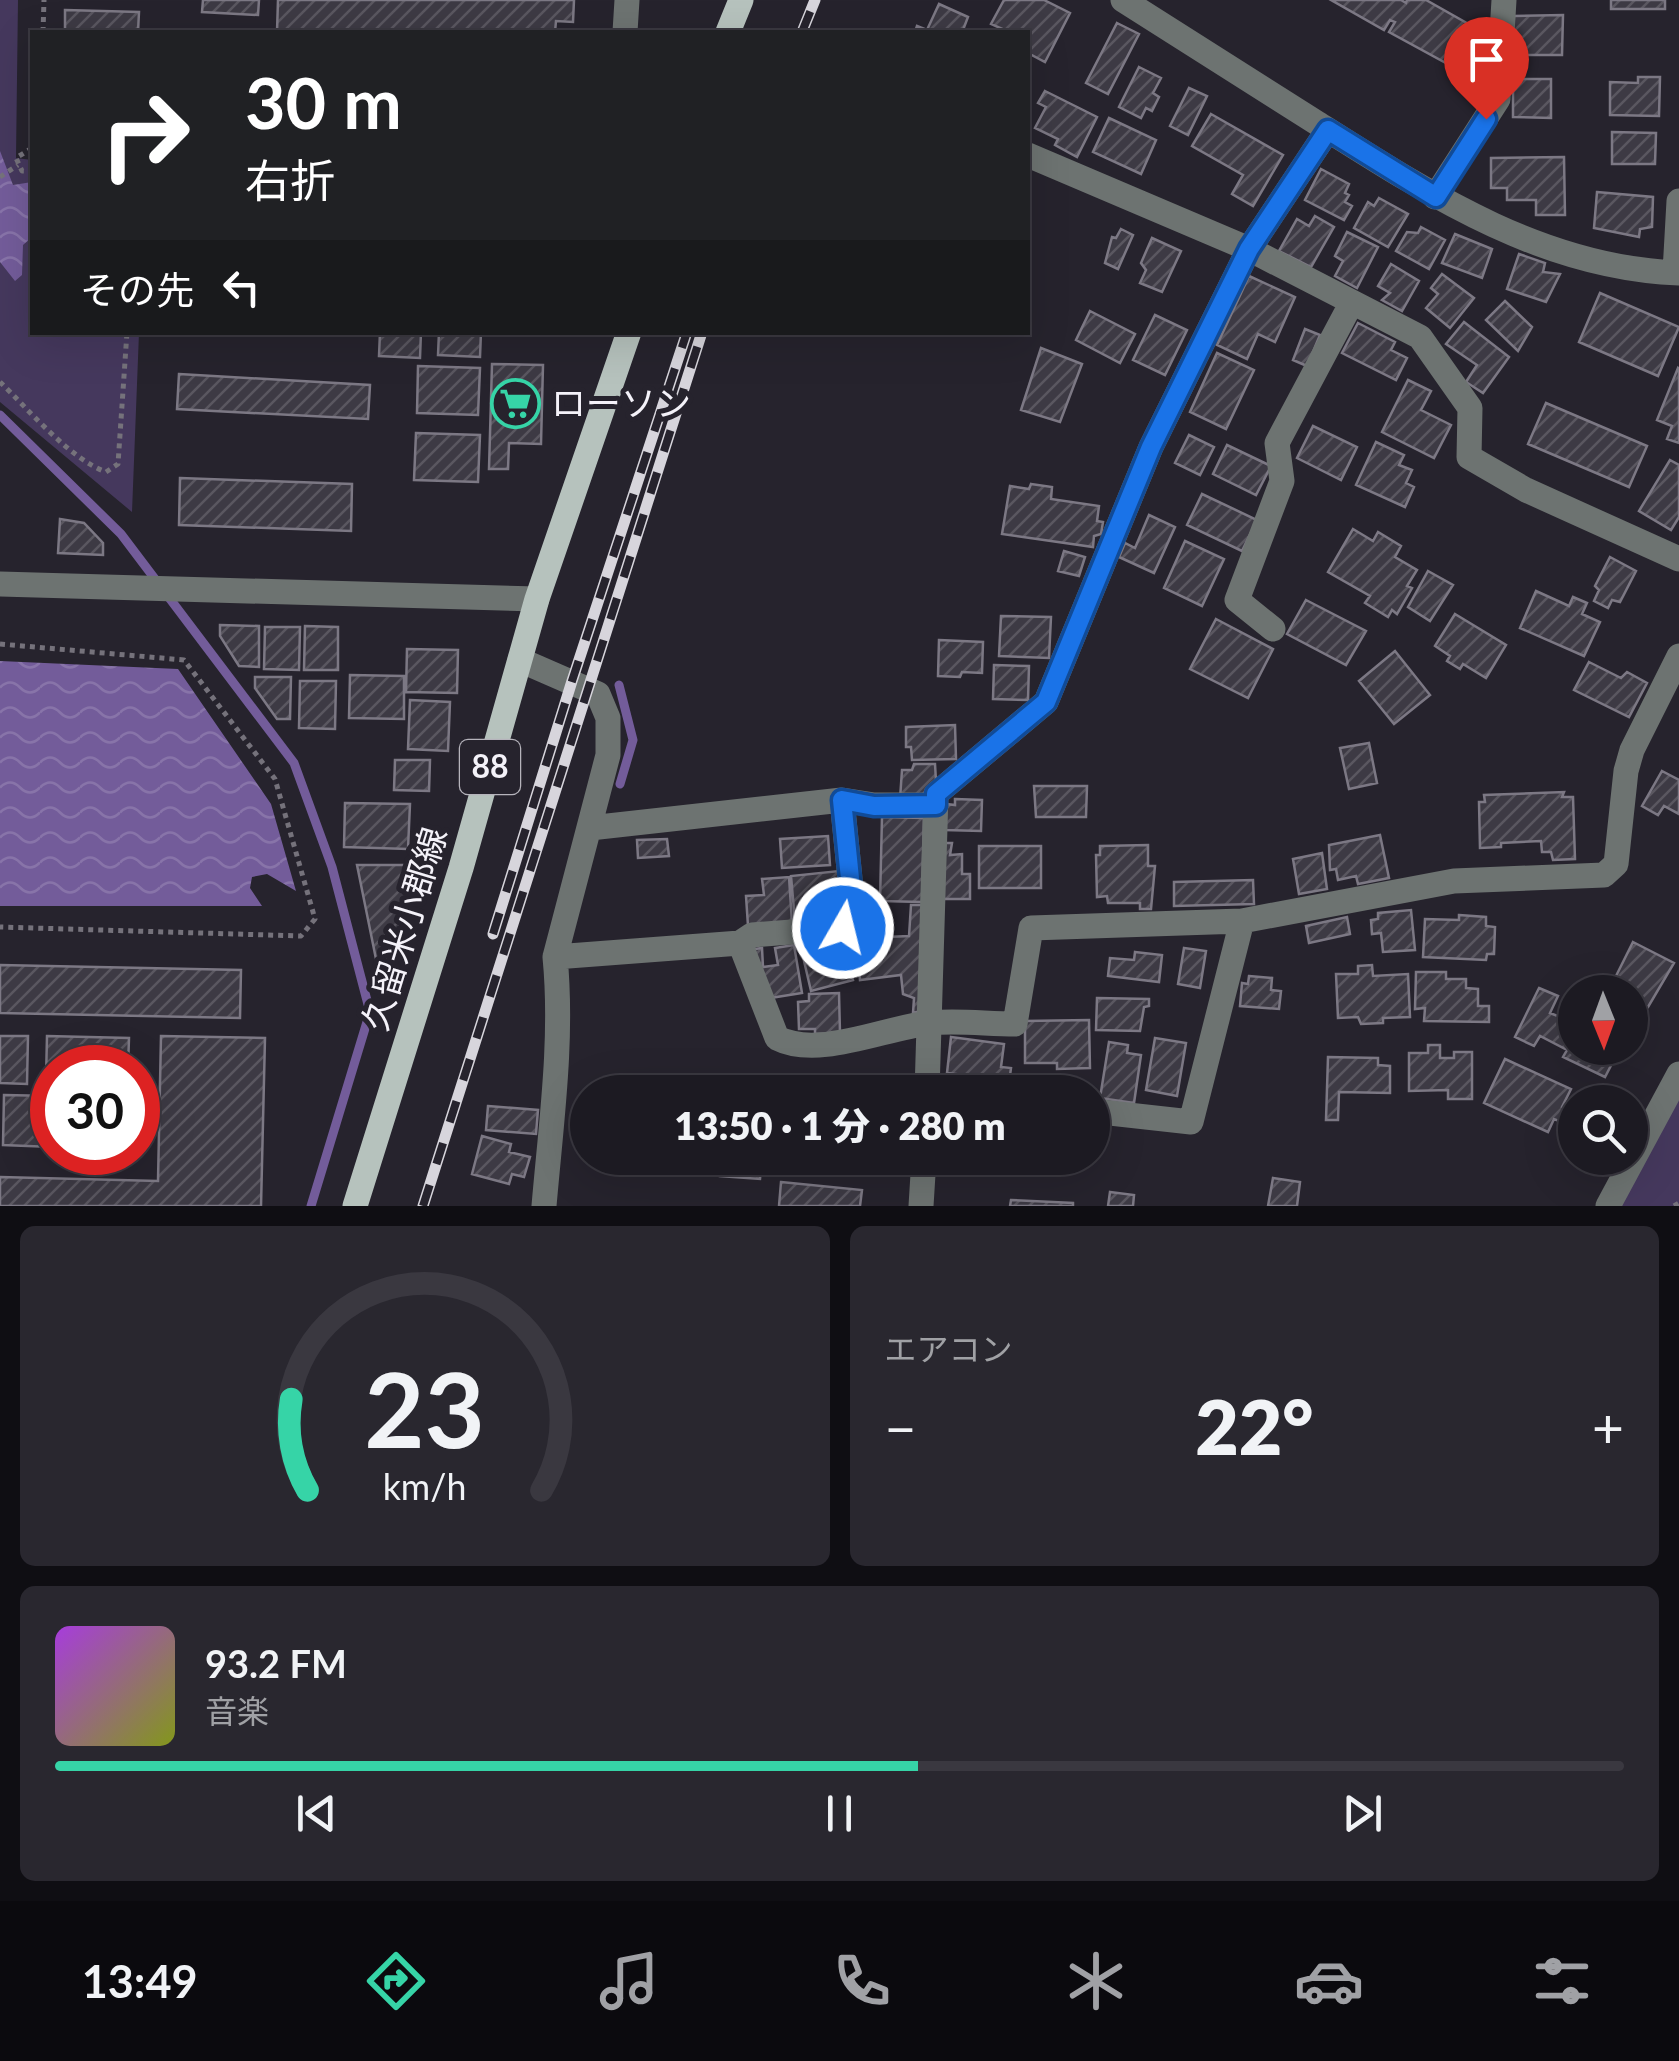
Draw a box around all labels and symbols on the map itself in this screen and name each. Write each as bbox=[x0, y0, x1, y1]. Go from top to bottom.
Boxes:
pin bbox=[1444, 17, 1529, 120]
supermarket icon: ローソン bbox=[490, 378, 542, 430]
place label: ローソン bbox=[551, 381, 691, 423]
road number: 88 bbox=[460, 740, 520, 794]
street label: 久留米小郡線 bbox=[352, 822, 454, 1035]
position arrow bbox=[791, 876, 895, 980]
north arrow bbox=[1558, 975, 1648, 1065]
speed limit sign: 30 bbox=[30, 1045, 160, 1175]

